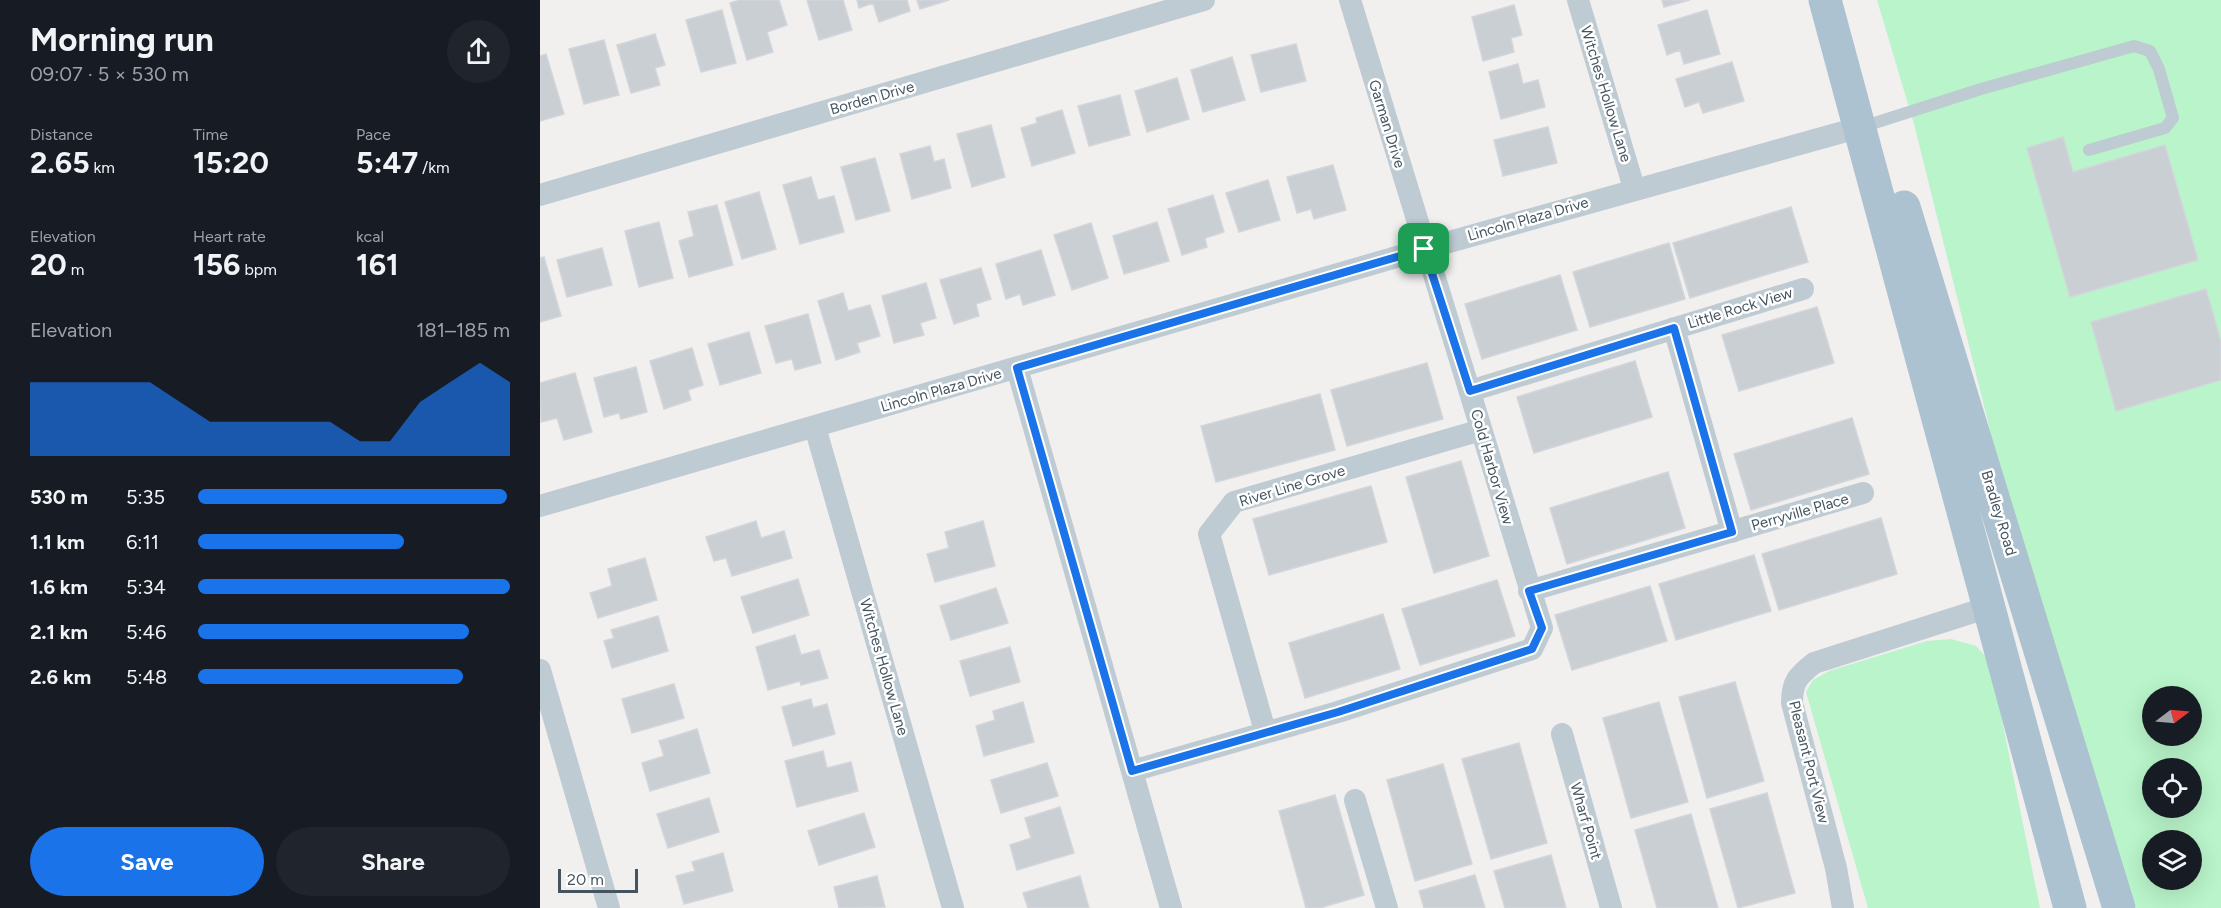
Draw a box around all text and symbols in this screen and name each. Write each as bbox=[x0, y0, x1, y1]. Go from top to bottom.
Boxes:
text: Morning run bbox=[30, 20, 214, 59]
button: share bbox=[447, 20, 510, 83]
street label: Witches Hollow Lane bbox=[1577, 24, 1635, 164]
text: 09:07 · 5 × 530 m bbox=[30, 62, 189, 86]
street label: Borden Drive bbox=[828, 77, 916, 119]
street label: Garman Drive bbox=[1365, 78, 1409, 170]
text: Distance bbox=[30, 125, 93, 144]
text: Time bbox=[193, 125, 228, 144]
text: Pace bbox=[356, 125, 391, 144]
text: 2.65 bbox=[30, 144, 90, 181]
text: 15:20 bbox=[193, 144, 269, 181]
text: 5:47 bbox=[356, 144, 418, 181]
text: km bbox=[90, 158, 115, 177]
text: /km bbox=[418, 158, 450, 177]
street label: Lincoln Plaza Drive bbox=[1465, 193, 1591, 245]
pin bbox=[1398, 223, 1449, 274]
text: Elevation bbox=[30, 227, 96, 246]
text: Heart rate bbox=[193, 227, 266, 246]
text: kcal bbox=[356, 227, 384, 246]
icon: arrive bbox=[1407, 232, 1440, 265]
text: 20 bbox=[30, 246, 67, 283]
text: 156 bbox=[193, 246, 241, 283]
text: 161 bbox=[356, 246, 399, 283]
text: m bbox=[67, 260, 84, 279]
text: bpm bbox=[241, 260, 277, 279]
street label: Little Rock View bbox=[1685, 283, 1795, 332]
text: Elevation bbox=[30, 318, 112, 342]
text: 181–185 m bbox=[416, 318, 510, 342]
street label: Lincoln Plaza Drive bbox=[878, 364, 1004, 416]
street label: Cold Harbor View bbox=[1467, 407, 1517, 527]
street label: River Line Grove bbox=[1237, 461, 1347, 511]
street label: Bradley Road bbox=[1978, 468, 2020, 558]
text: 530 m bbox=[30, 485, 88, 509]
text: 5:35 bbox=[126, 485, 165, 509]
street label: Perryville Place bbox=[1749, 490, 1851, 534]
text: 1.1 km bbox=[30, 530, 85, 554]
text: 6:11 bbox=[126, 530, 159, 554]
text: 1.6 km bbox=[30, 575, 88, 599]
text: 5:34 bbox=[126, 575, 166, 599]
street label: Witches Hollow Lane bbox=[856, 597, 912, 737]
text: 2.1 km bbox=[30, 620, 88, 644]
text: 5:46 bbox=[126, 620, 166, 644]
text: 2.6 km bbox=[30, 665, 91, 689]
text: 5:48 bbox=[126, 665, 167, 689]
north arrow bbox=[2142, 686, 2202, 746]
map controls bbox=[2142, 686, 2202, 890]
street label: Pleasant Port View bbox=[1785, 699, 1833, 825]
button: locate bbox=[2142, 758, 2202, 818]
street label: Wharf Point bbox=[1566, 780, 1606, 862]
button: Save bbox=[30, 827, 264, 896]
button: Share bbox=[276, 827, 510, 896]
button: layers bbox=[2142, 830, 2202, 890]
scale bar bbox=[558, 866, 638, 894]
text: 20 m bbox=[567, 870, 604, 889]

